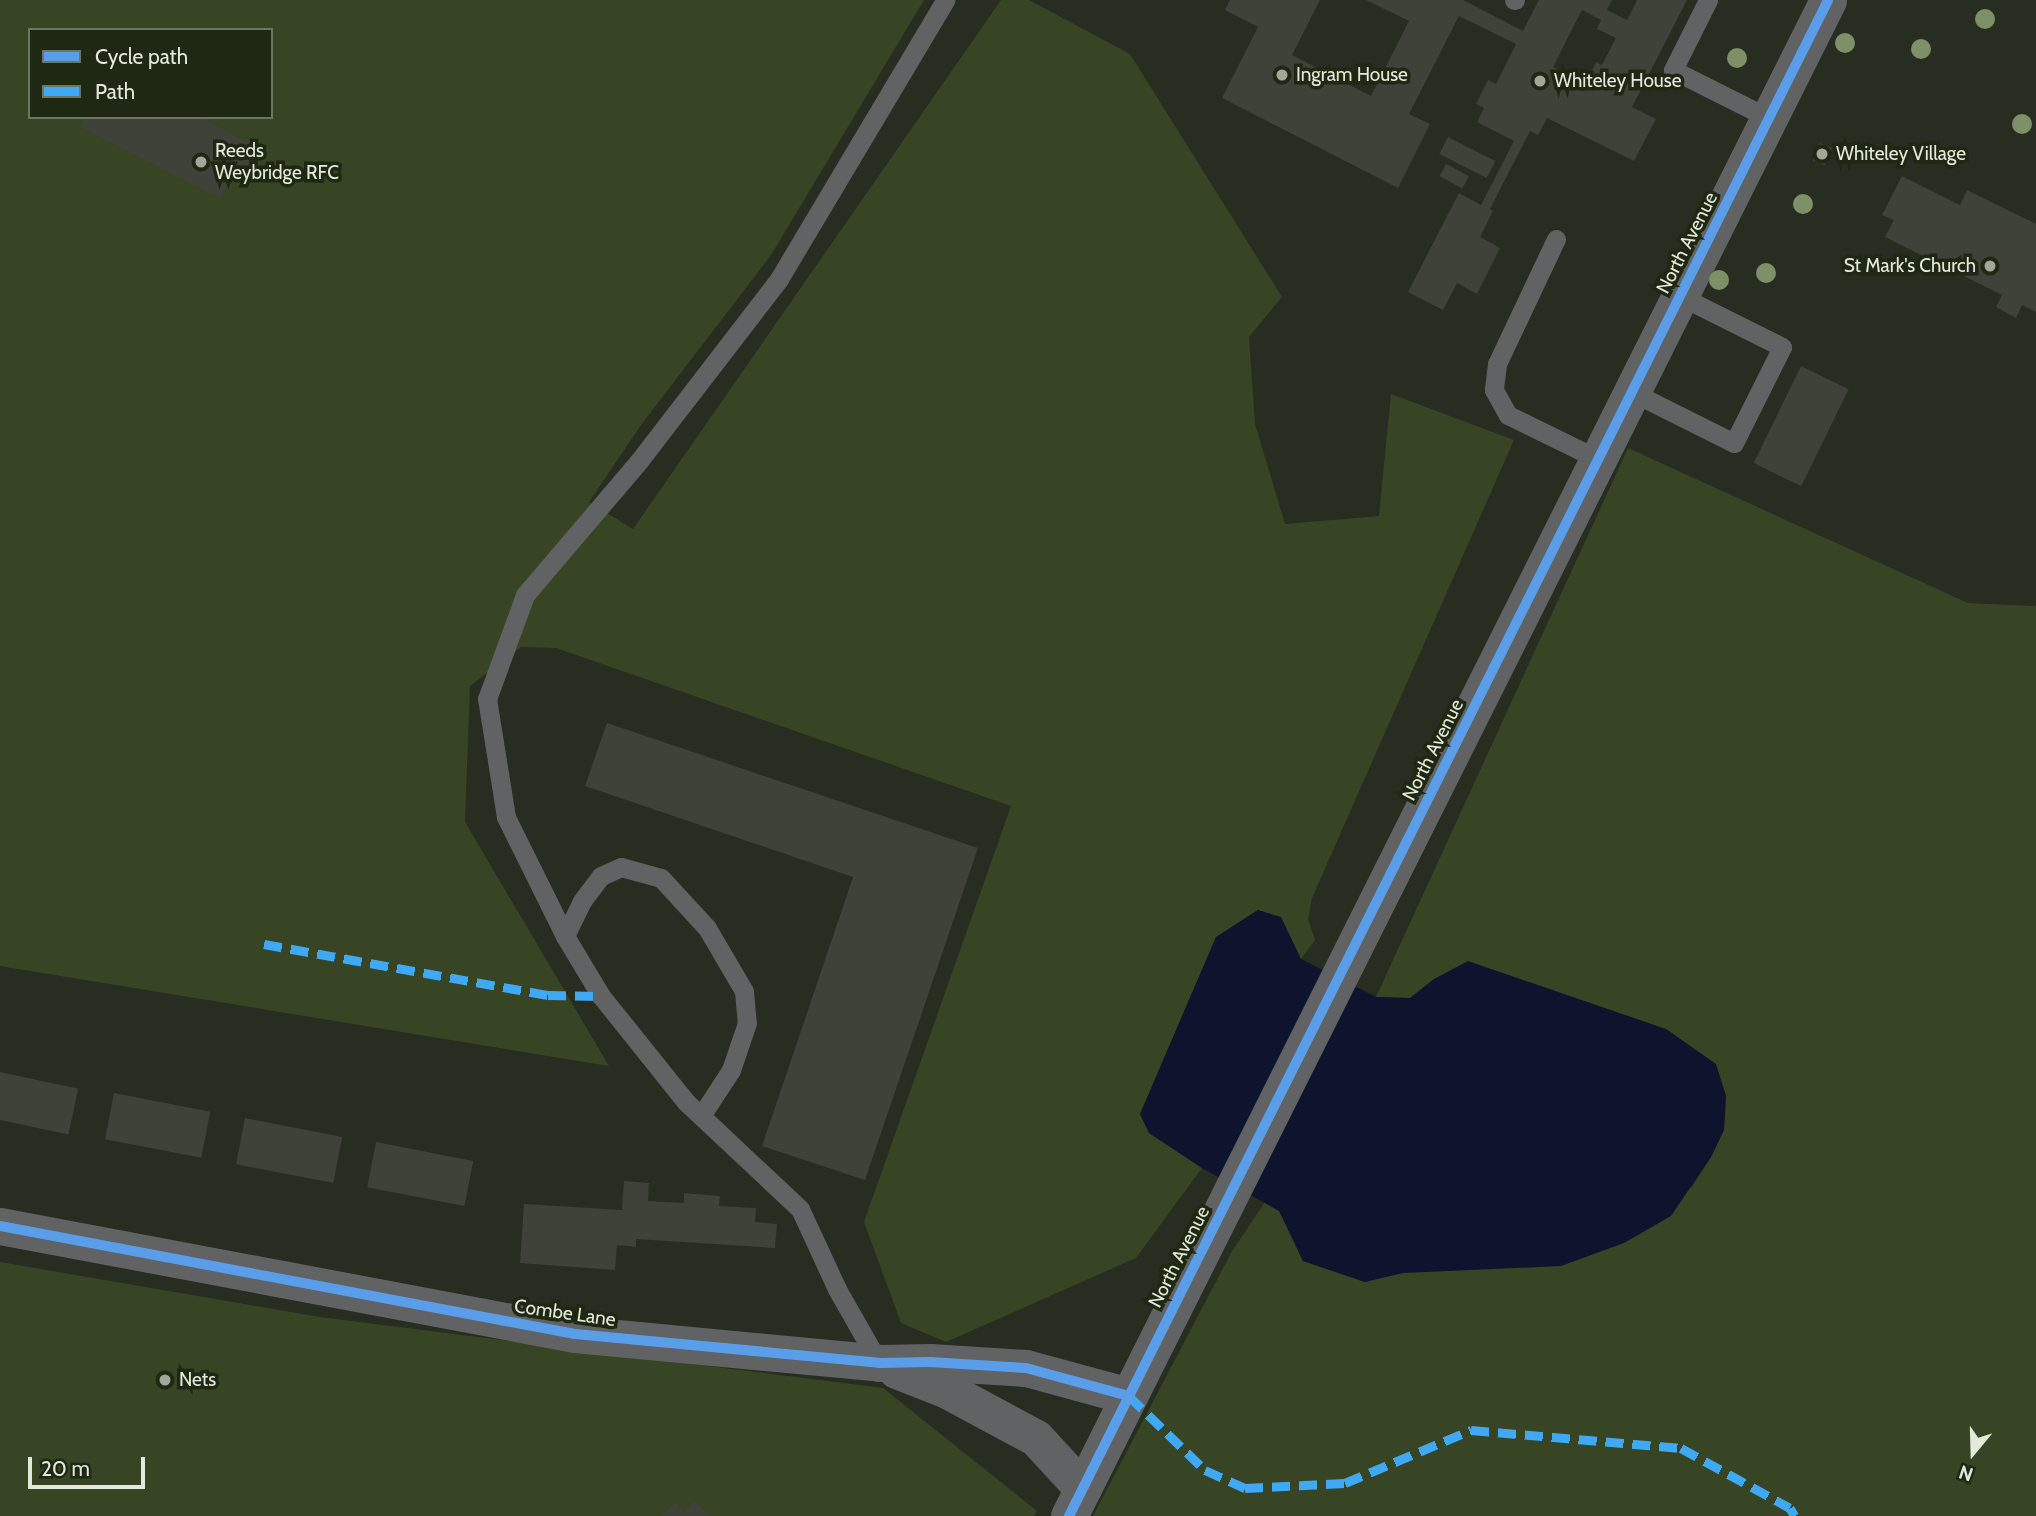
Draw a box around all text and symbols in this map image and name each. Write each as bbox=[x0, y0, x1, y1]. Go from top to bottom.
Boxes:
legend bbox=[28, 28, 273, 119]
text: Cycle path bbox=[95, 44, 188, 69]
place label: Ingram House bbox=[1296, 64, 1408, 86]
marker: Ingram House bbox=[1274, 67, 1290, 83]
place label: Whiteley House bbox=[1554, 70, 1681, 92]
marker: Whiteley House bbox=[1532, 73, 1548, 89]
text: Path bbox=[95, 79, 135, 104]
place label: Reeds Weybridge RFC bbox=[215, 140, 339, 184]
place label: Whiteley Village bbox=[1836, 143, 1966, 165]
marker: Whiteley Village bbox=[1814, 146, 1830, 162]
marker: Reeds Weybridge RFC bbox=[193, 154, 209, 170]
street label: North Avenue bbox=[1652, 188, 1722, 298]
place label: St Mark's Church bbox=[1844, 255, 1976, 277]
marker: St Mark's Church bbox=[1982, 258, 1998, 274]
street label: North Avenue bbox=[1398, 695, 1468, 805]
street label: North Avenue bbox=[1144, 1202, 1214, 1312]
street label: Combe Lane bbox=[513, 1295, 617, 1331]
place label: Nets bbox=[179, 1369, 216, 1391]
marker: Nets bbox=[157, 1372, 173, 1388]
north arrow bbox=[1938, 1418, 2008, 1488]
scale bar bbox=[32, 1442, 149, 1486]
text: 20 m bbox=[41, 1456, 90, 1481]
text: N bbox=[1956, 1460, 1976, 1486]

